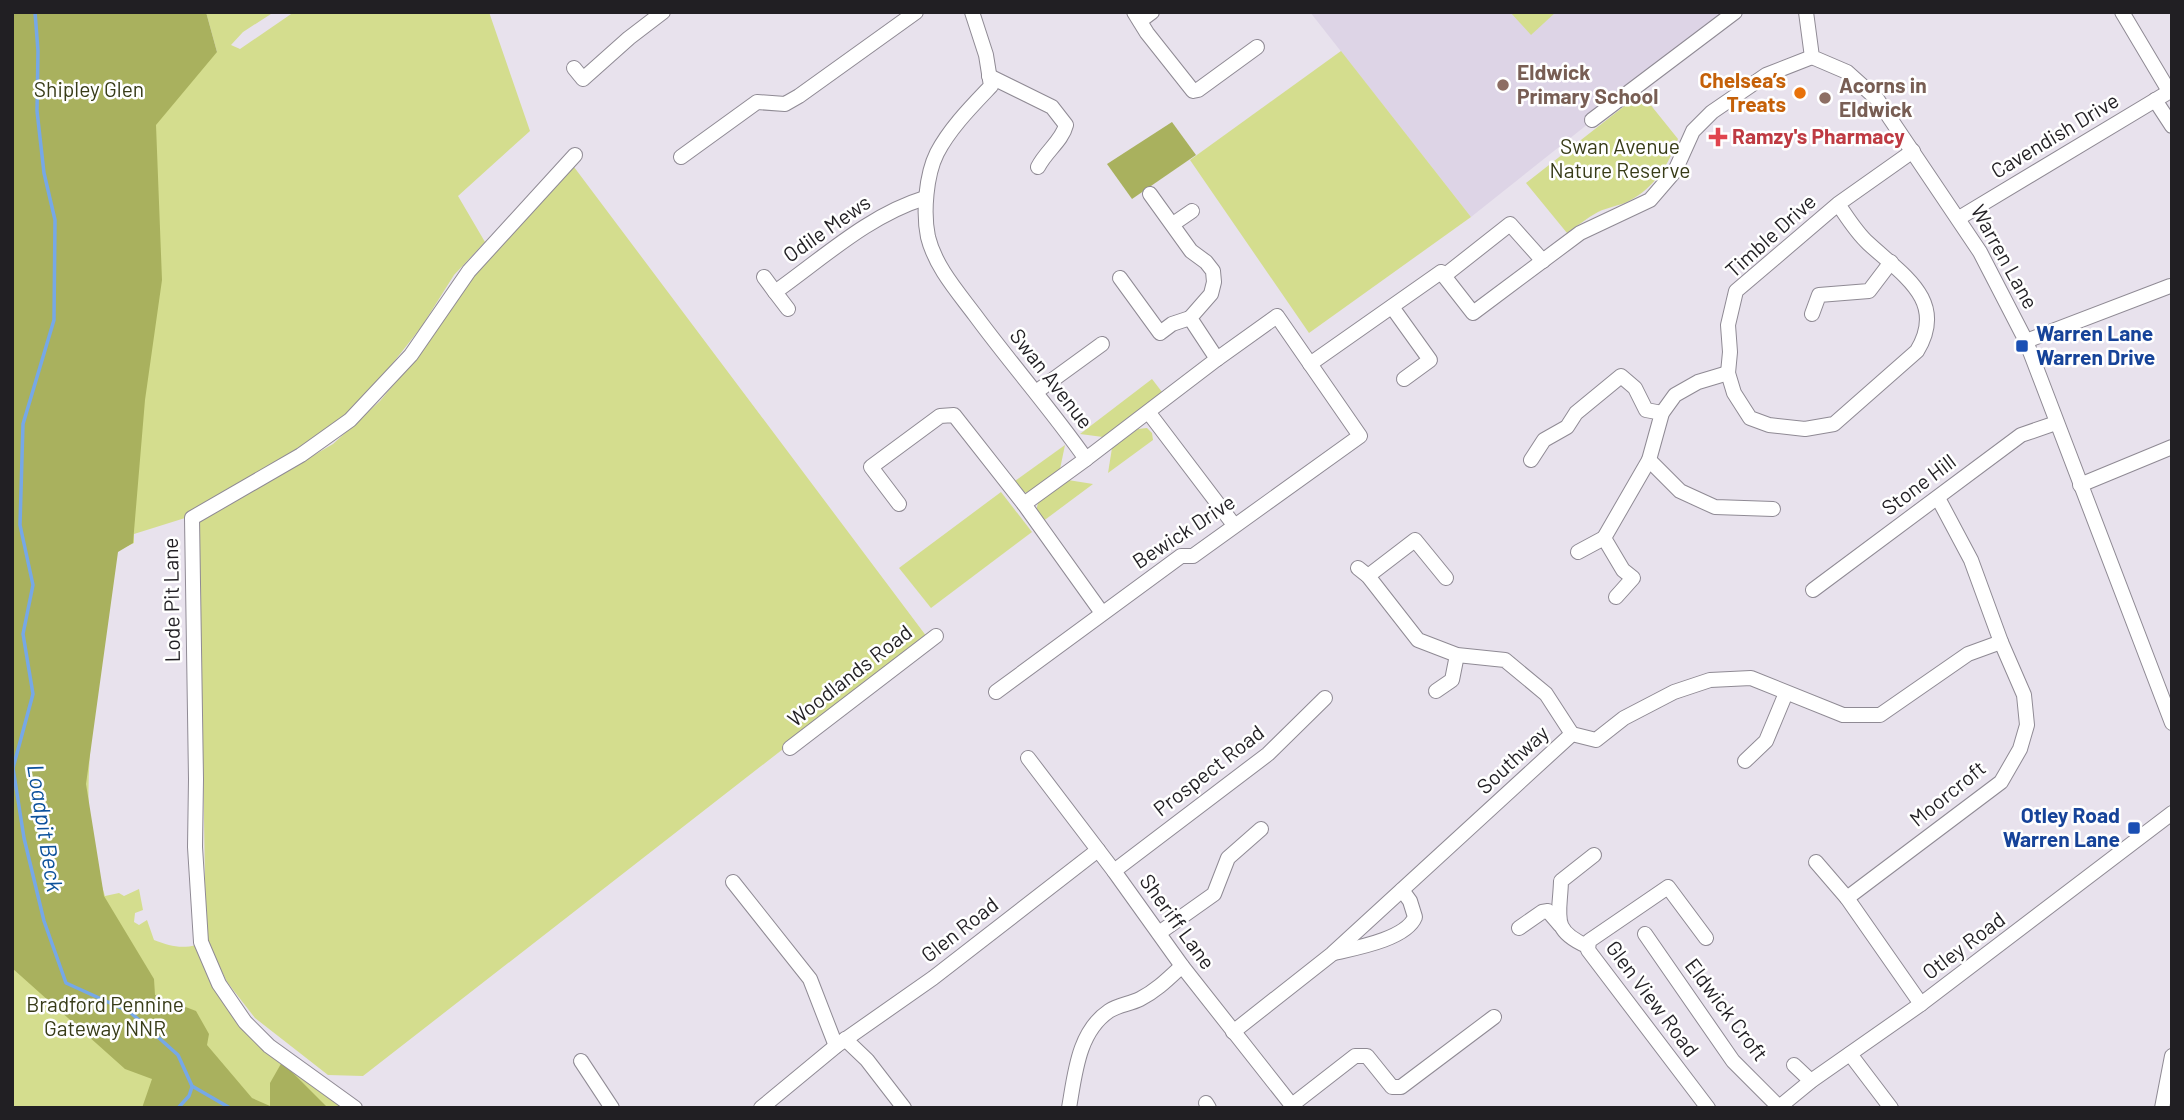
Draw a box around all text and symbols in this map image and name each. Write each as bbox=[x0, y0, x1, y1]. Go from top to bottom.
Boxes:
place label: Eldwick Primary School bbox=[1517, 59, 1658, 108]
place label: Chelsea’s Treats bbox=[1699, 67, 1786, 116]
place label: Acorns in Eldwick bbox=[1839, 72, 1927, 121]
park label: Shipley Glen bbox=[34, 76, 144, 101]
marker: Eldwick Primary School bbox=[1495, 77, 1511, 93]
marker: Chelsea’s Treats bbox=[1792, 85, 1808, 101]
street label: Cavendish Drive bbox=[1986, 87, 2123, 183]
marker: Acorns in Eldwick bbox=[1817, 90, 1833, 106]
place label: Ramzy's Pharmacy bbox=[1732, 123, 1905, 148]
marker: Ramzy's Pharmacy bbox=[1710, 129, 1726, 145]
park label: Swan Avenue Nature Reserve bbox=[1550, 133, 1690, 182]
street label: Timble Drive bbox=[1720, 188, 1820, 282]
street label: Odile Mews bbox=[778, 189, 875, 267]
street label: Warren Lane bbox=[1966, 200, 2044, 313]
place label: Warren Lane Warren Drive bbox=[2036, 320, 2155, 369]
street label: Swan Avenue bbox=[1005, 323, 1099, 433]
marker: Warren Lane Warren Drive bbox=[2014, 338, 2030, 354]
street label: Stone Hill bbox=[1876, 448, 1960, 520]
street label: Bewick Drive bbox=[1127, 488, 1239, 573]
street label: Lode Pit Lane bbox=[157, 537, 184, 663]
street label: Woodlands Road bbox=[782, 619, 916, 731]
street label: Prospect Road bbox=[1148, 719, 1268, 821]
street label: Southway bbox=[1471, 719, 1553, 798]
street label: Moorcroft bbox=[1904, 755, 1990, 831]
water label: Loadpit Beck bbox=[22, 762, 70, 893]
place label: Otley Road Warren Lane bbox=[2003, 802, 2120, 851]
marker: Otley Road Warren Lane bbox=[2126, 820, 2142, 836]
street label: Sheriff Lane bbox=[1135, 869, 1221, 974]
street label: Glen Road bbox=[916, 891, 1003, 967]
street label: Otley Road bbox=[1917, 906, 2009, 984]
street label: Glen View Road bbox=[1601, 935, 1705, 1061]
street label: Eldwick Croft bbox=[1681, 953, 1774, 1065]
park label: Bradford Pennine Gateway NNR bbox=[26, 991, 184, 1040]

